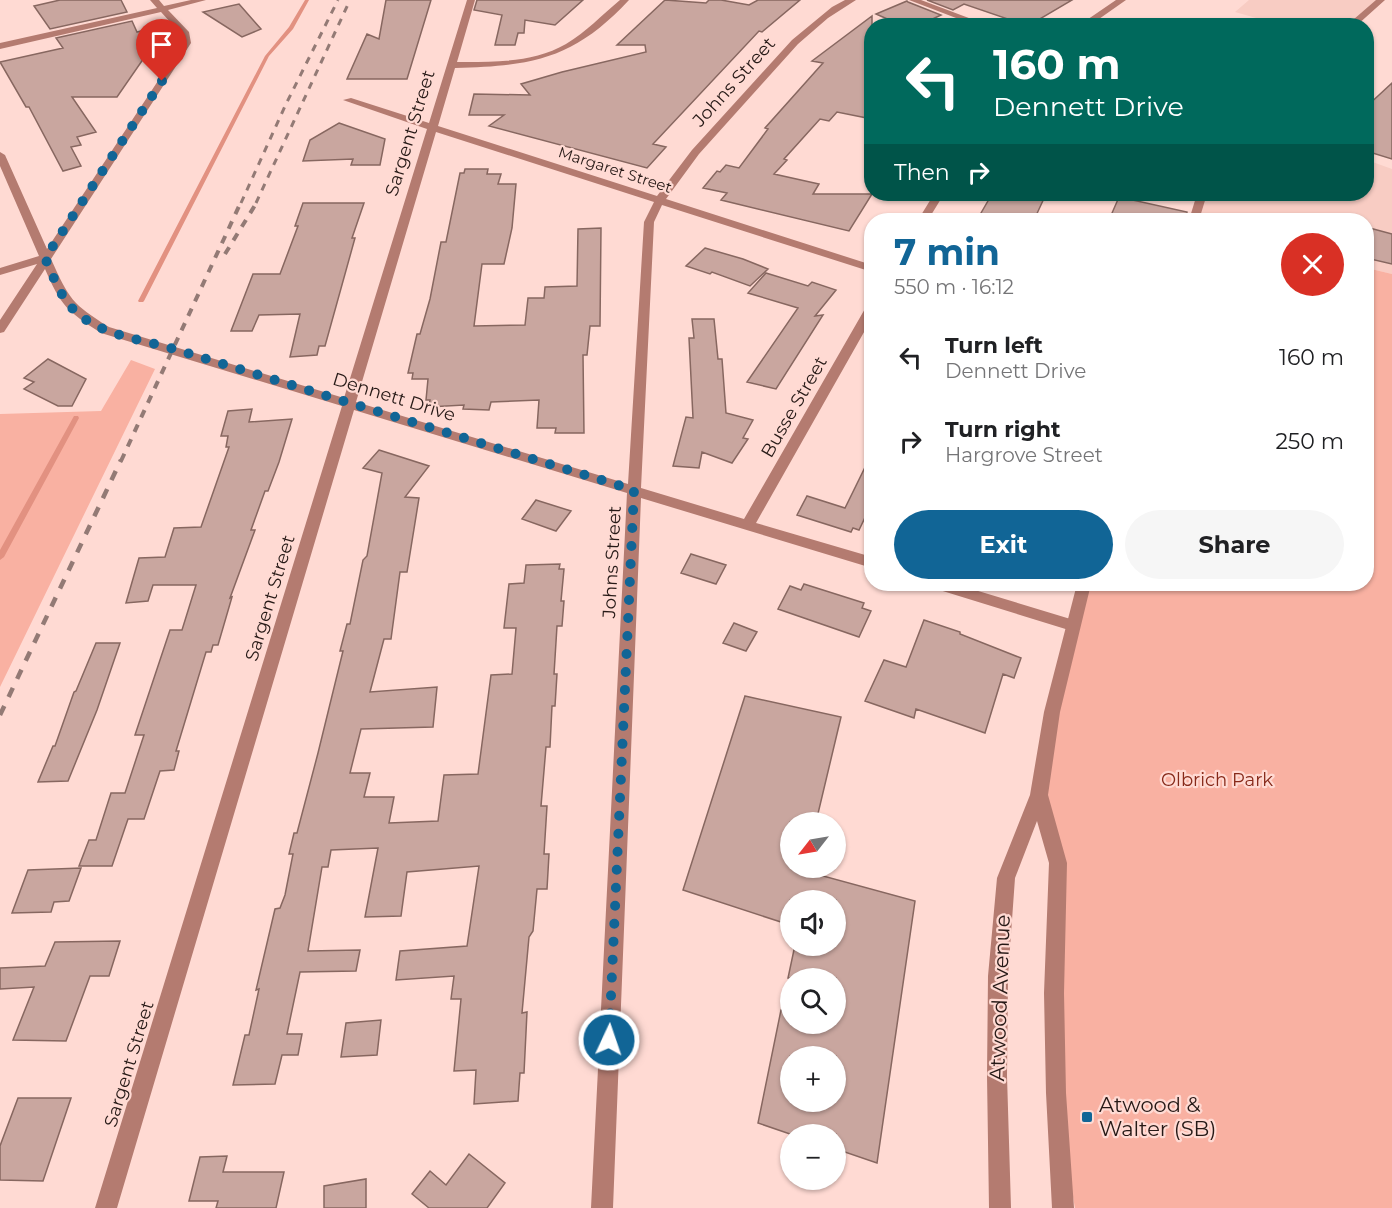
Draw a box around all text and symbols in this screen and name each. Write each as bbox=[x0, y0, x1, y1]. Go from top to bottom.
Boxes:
pin bbox=[136, 19, 187, 81]
icon: arrive bbox=[145, 28, 178, 61]
street label: Johns Street bbox=[687, 33, 780, 132]
text: 160 m bbox=[993, 38, 1121, 90]
icon: left bbox=[894, 42, 972, 120]
street label: Sargent Street bbox=[380, 67, 440, 199]
text: Dennett Drive bbox=[993, 90, 1184, 123]
street label: Margaret Street bbox=[556, 142, 674, 197]
icon: right bbox=[962, 156, 995, 189]
text: Then bbox=[894, 159, 950, 186]
text: 7 min bbox=[894, 230, 1000, 274]
button: close bbox=[1281, 233, 1344, 296]
text: 550 m · 16:12 bbox=[894, 275, 1014, 299]
text: Turn left bbox=[945, 332, 1043, 359]
icon: left bbox=[894, 341, 927, 374]
text: 160 m bbox=[1279, 344, 1344, 371]
street label: Busse Street bbox=[756, 352, 832, 462]
text: Dennett Drive bbox=[945, 359, 1086, 383]
street label: Dennett Drive bbox=[330, 368, 458, 426]
text: Turn right bbox=[945, 416, 1060, 443]
icon: right bbox=[894, 425, 927, 458]
text: 250 m bbox=[1275, 428, 1344, 455]
text: Hargrove Street bbox=[945, 443, 1103, 467]
street label: Johns Street bbox=[598, 505, 626, 620]
button: Exit bbox=[894, 510, 1113, 579]
button: Share bbox=[1125, 510, 1344, 579]
street label: Sargent Street bbox=[240, 532, 300, 664]
park label: Olbrich Park bbox=[1161, 769, 1273, 791]
north arrow bbox=[780, 812, 846, 878]
map controls bbox=[780, 812, 846, 1190]
button: sound bbox=[780, 890, 846, 956]
street label: Atwood Avenue bbox=[984, 914, 1015, 1082]
button: search bbox=[780, 968, 846, 1034]
street label: Sargent Street bbox=[99, 998, 159, 1130]
position arrow bbox=[577, 1008, 641, 1072]
button: + bbox=[780, 1046, 846, 1112]
place label: Atwood & Walter (SB) bbox=[1099, 1092, 1216, 1141]
marker: Atwood & Walter (SB) bbox=[1080, 1110, 1094, 1124]
button: − bbox=[780, 1124, 846, 1190]

